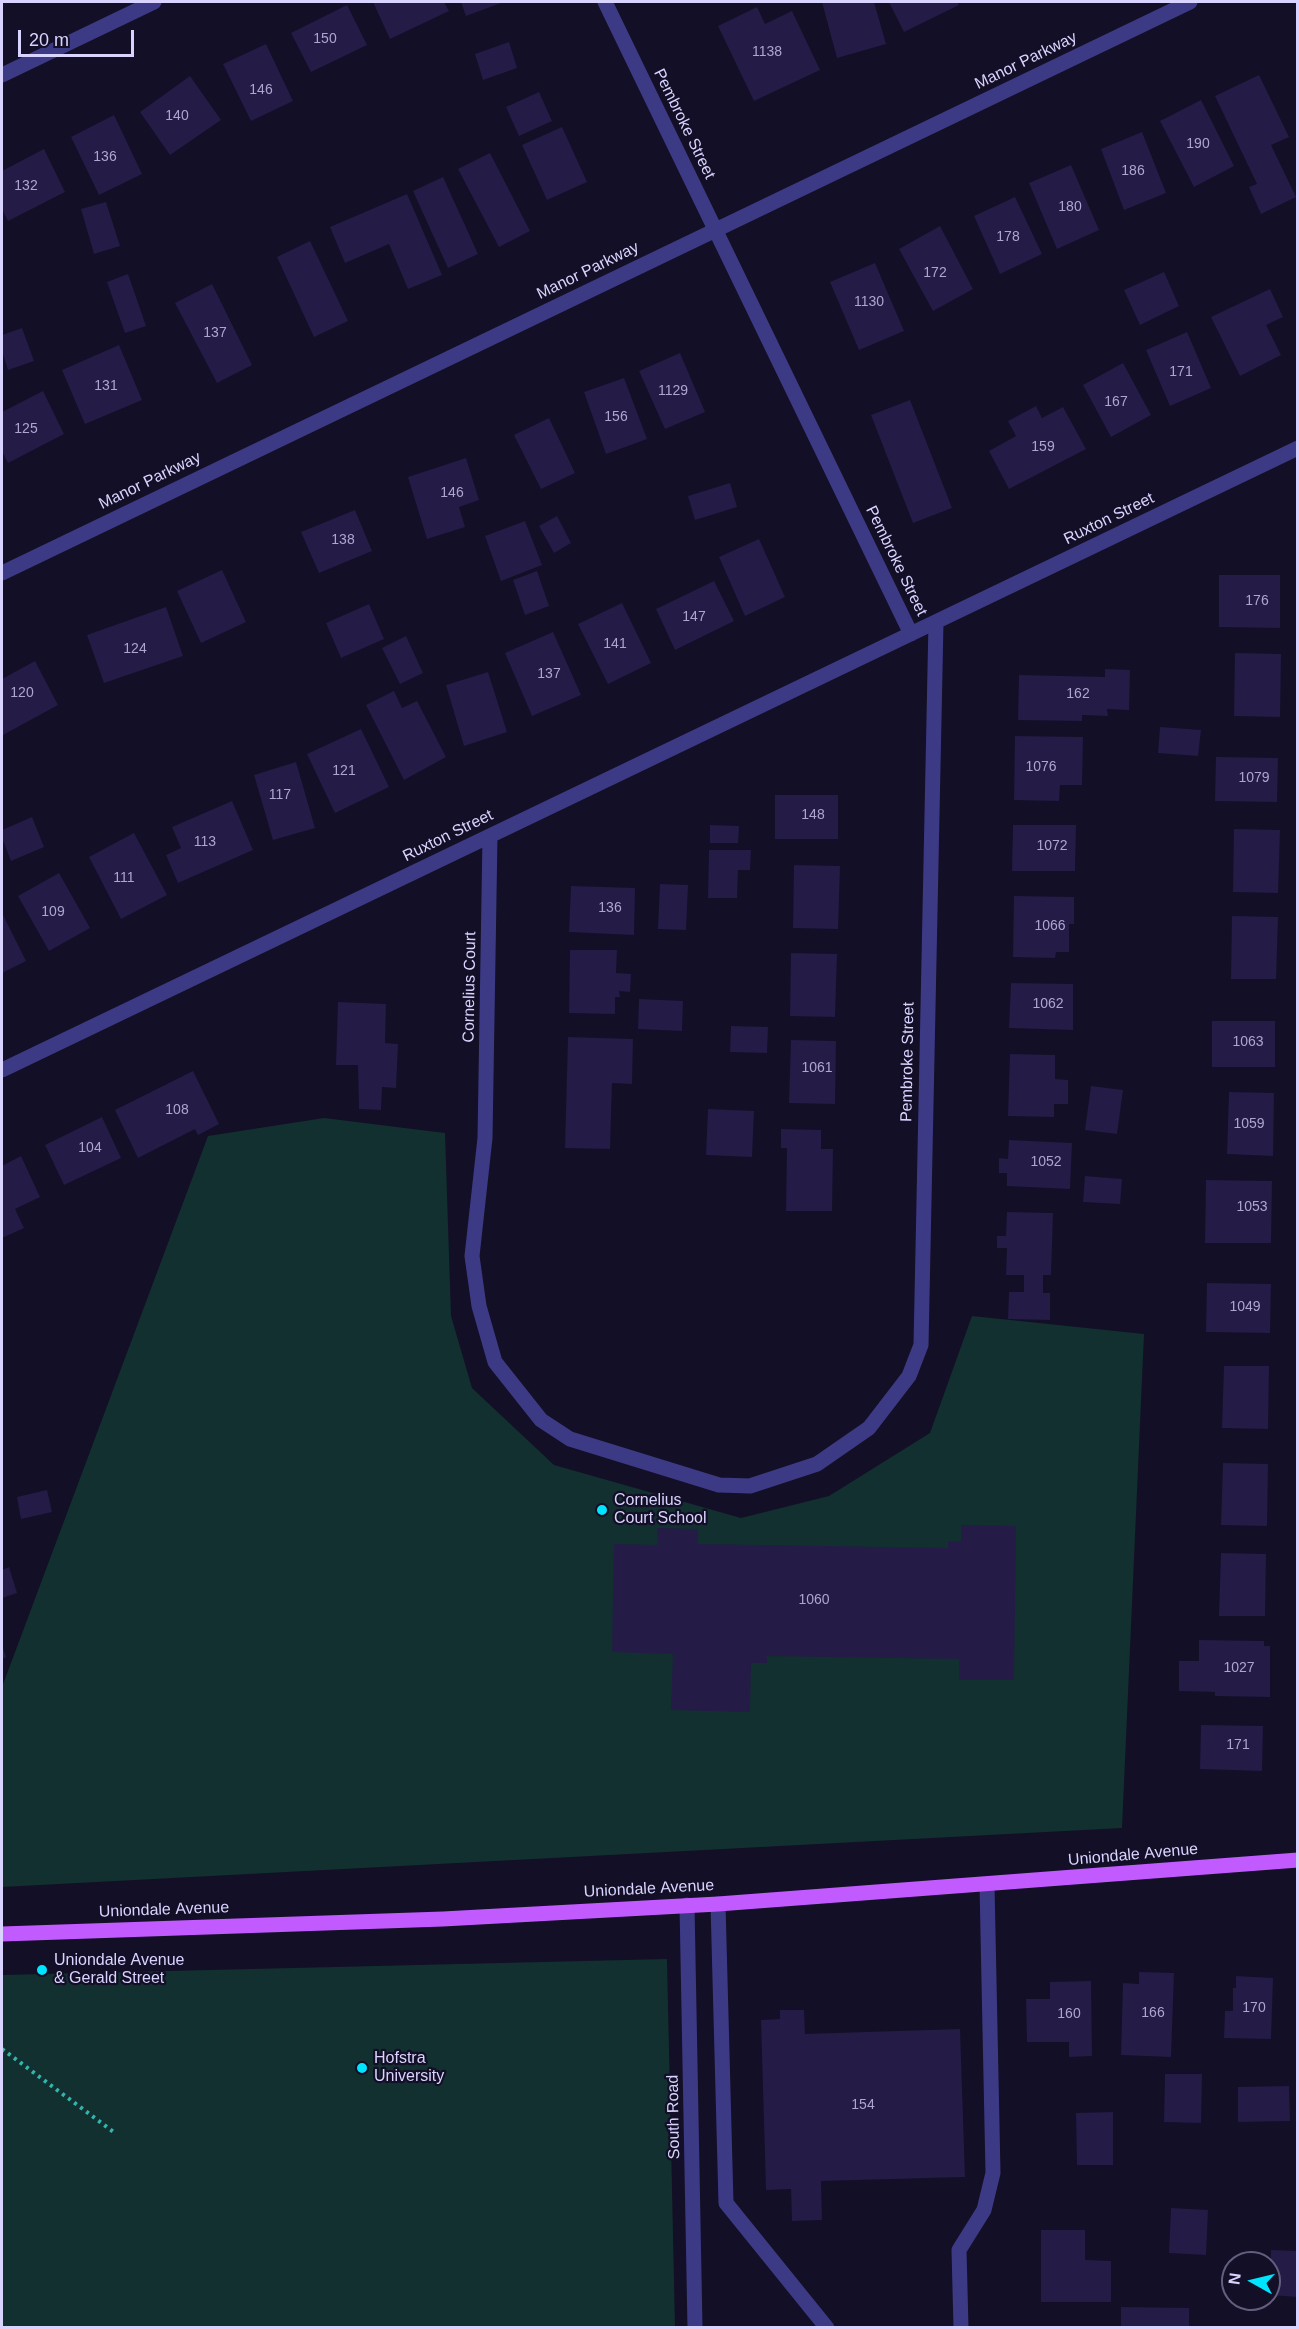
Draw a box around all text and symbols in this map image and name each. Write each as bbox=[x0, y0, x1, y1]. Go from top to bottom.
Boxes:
scale bar bbox=[21, 18, 136, 56]
street label: Manor Parkway bbox=[972, 28, 1080, 94]
text: 20 m bbox=[29, 30, 69, 50]
house number: 150 bbox=[313, 31, 337, 47]
house number: 1138 bbox=[752, 44, 782, 60]
street label: Pembroke Street bbox=[649, 66, 719, 182]
house number: 146 bbox=[249, 82, 273, 98]
house number: 140 bbox=[165, 108, 189, 124]
house number: 190 bbox=[1186, 136, 1210, 152]
house number: 136 bbox=[93, 149, 117, 165]
house number: 186 bbox=[1121, 163, 1145, 179]
house number: 132 bbox=[14, 178, 38, 194]
house number: 180 bbox=[1058, 199, 1082, 215]
house number: 178 bbox=[996, 229, 1020, 245]
street label: Manor Parkway bbox=[534, 238, 642, 304]
house number: 172 bbox=[923, 265, 947, 281]
house number: 1130 bbox=[854, 294, 884, 310]
house number: 137 bbox=[203, 325, 227, 341]
house number: 171 bbox=[1169, 364, 1193, 380]
house number: 131 bbox=[94, 378, 118, 394]
house number: 1129 bbox=[658, 383, 688, 399]
house number: 167 bbox=[1104, 394, 1128, 410]
house number: 156 bbox=[604, 409, 628, 425]
house number: 125 bbox=[14, 421, 38, 437]
house number: 159 bbox=[1031, 439, 1055, 455]
street label: Manor Parkway bbox=[96, 448, 204, 514]
house number: 146 bbox=[440, 485, 464, 501]
street label: Ruxton Street bbox=[1061, 489, 1157, 549]
street label: Pembroke Street bbox=[861, 503, 931, 619]
house number: 138 bbox=[331, 532, 355, 548]
house number: 176 bbox=[1245, 593, 1269, 609]
house number: 147 bbox=[682, 609, 706, 625]
house number: 141 bbox=[603, 636, 627, 652]
house number: 124 bbox=[123, 641, 147, 657]
house number: 137 bbox=[537, 666, 561, 682]
house number: 120 bbox=[10, 685, 34, 701]
house number: 162 bbox=[1066, 686, 1090, 702]
house number: 1076 bbox=[1025, 759, 1057, 775]
house number: 121 bbox=[332, 763, 356, 779]
house number: 1079 bbox=[1238, 770, 1270, 786]
house number: 117 bbox=[269, 787, 291, 803]
street label: Ruxton Street bbox=[400, 806, 496, 866]
house number: 148 bbox=[801, 807, 825, 823]
house number: 113 bbox=[194, 834, 216, 850]
house number: 1072 bbox=[1036, 838, 1068, 854]
house number: 111 bbox=[113, 870, 135, 886]
house number: 136 bbox=[598, 900, 622, 916]
house number: 109 bbox=[41, 904, 65, 920]
house number: 1066 bbox=[1034, 918, 1066, 934]
street label: Cornelius Court bbox=[459, 931, 481, 1043]
house number: 1062 bbox=[1032, 996, 1064, 1012]
street label: Pembroke Street bbox=[897, 1002, 919, 1122]
house number: 1063 bbox=[1232, 1034, 1264, 1050]
house number: 1061 bbox=[801, 1060, 833, 1076]
house number: 108 bbox=[165, 1102, 189, 1118]
house number: 1059 bbox=[1233, 1116, 1265, 1132]
house number: 104 bbox=[78, 1140, 102, 1156]
house number: 1052 bbox=[1030, 1154, 1062, 1170]
house number: 1053 bbox=[1236, 1199, 1268, 1215]
house number: 1049 bbox=[1229, 1299, 1261, 1315]
place label: Cornelius Court School bbox=[614, 1491, 706, 1529]
marker: Cornelius Court School bbox=[595, 1503, 609, 1517]
house number: 1060 bbox=[798, 1592, 830, 1608]
house number: 1027 bbox=[1223, 1660, 1255, 1676]
house number: 171 bbox=[1226, 1737, 1250, 1753]
street label: Uniondale Avenue bbox=[1067, 1840, 1199, 1870]
street label: Uniondale Avenue bbox=[583, 1876, 715, 1902]
street label: Uniondale Avenue bbox=[98, 1898, 230, 1922]
place label: Uniondale Avenue & Gerald Street bbox=[54, 1951, 184, 1989]
marker: Uniondale Avenue & Gerald Street bbox=[35, 1963, 49, 1977]
house number: 170 bbox=[1242, 2000, 1266, 2016]
house number: 166 bbox=[1141, 2005, 1165, 2021]
house number: 160 bbox=[1057, 2006, 1081, 2022]
place label: Hofstra University bbox=[374, 2049, 444, 2087]
marker: Hofstra University bbox=[355, 2061, 369, 2075]
street label: South Road bbox=[664, 2075, 684, 2159]
house number: 154 bbox=[851, 2097, 875, 2113]
north arrow bbox=[1221, 2251, 1281, 2311]
text: N bbox=[1225, 2272, 1244, 2286]

